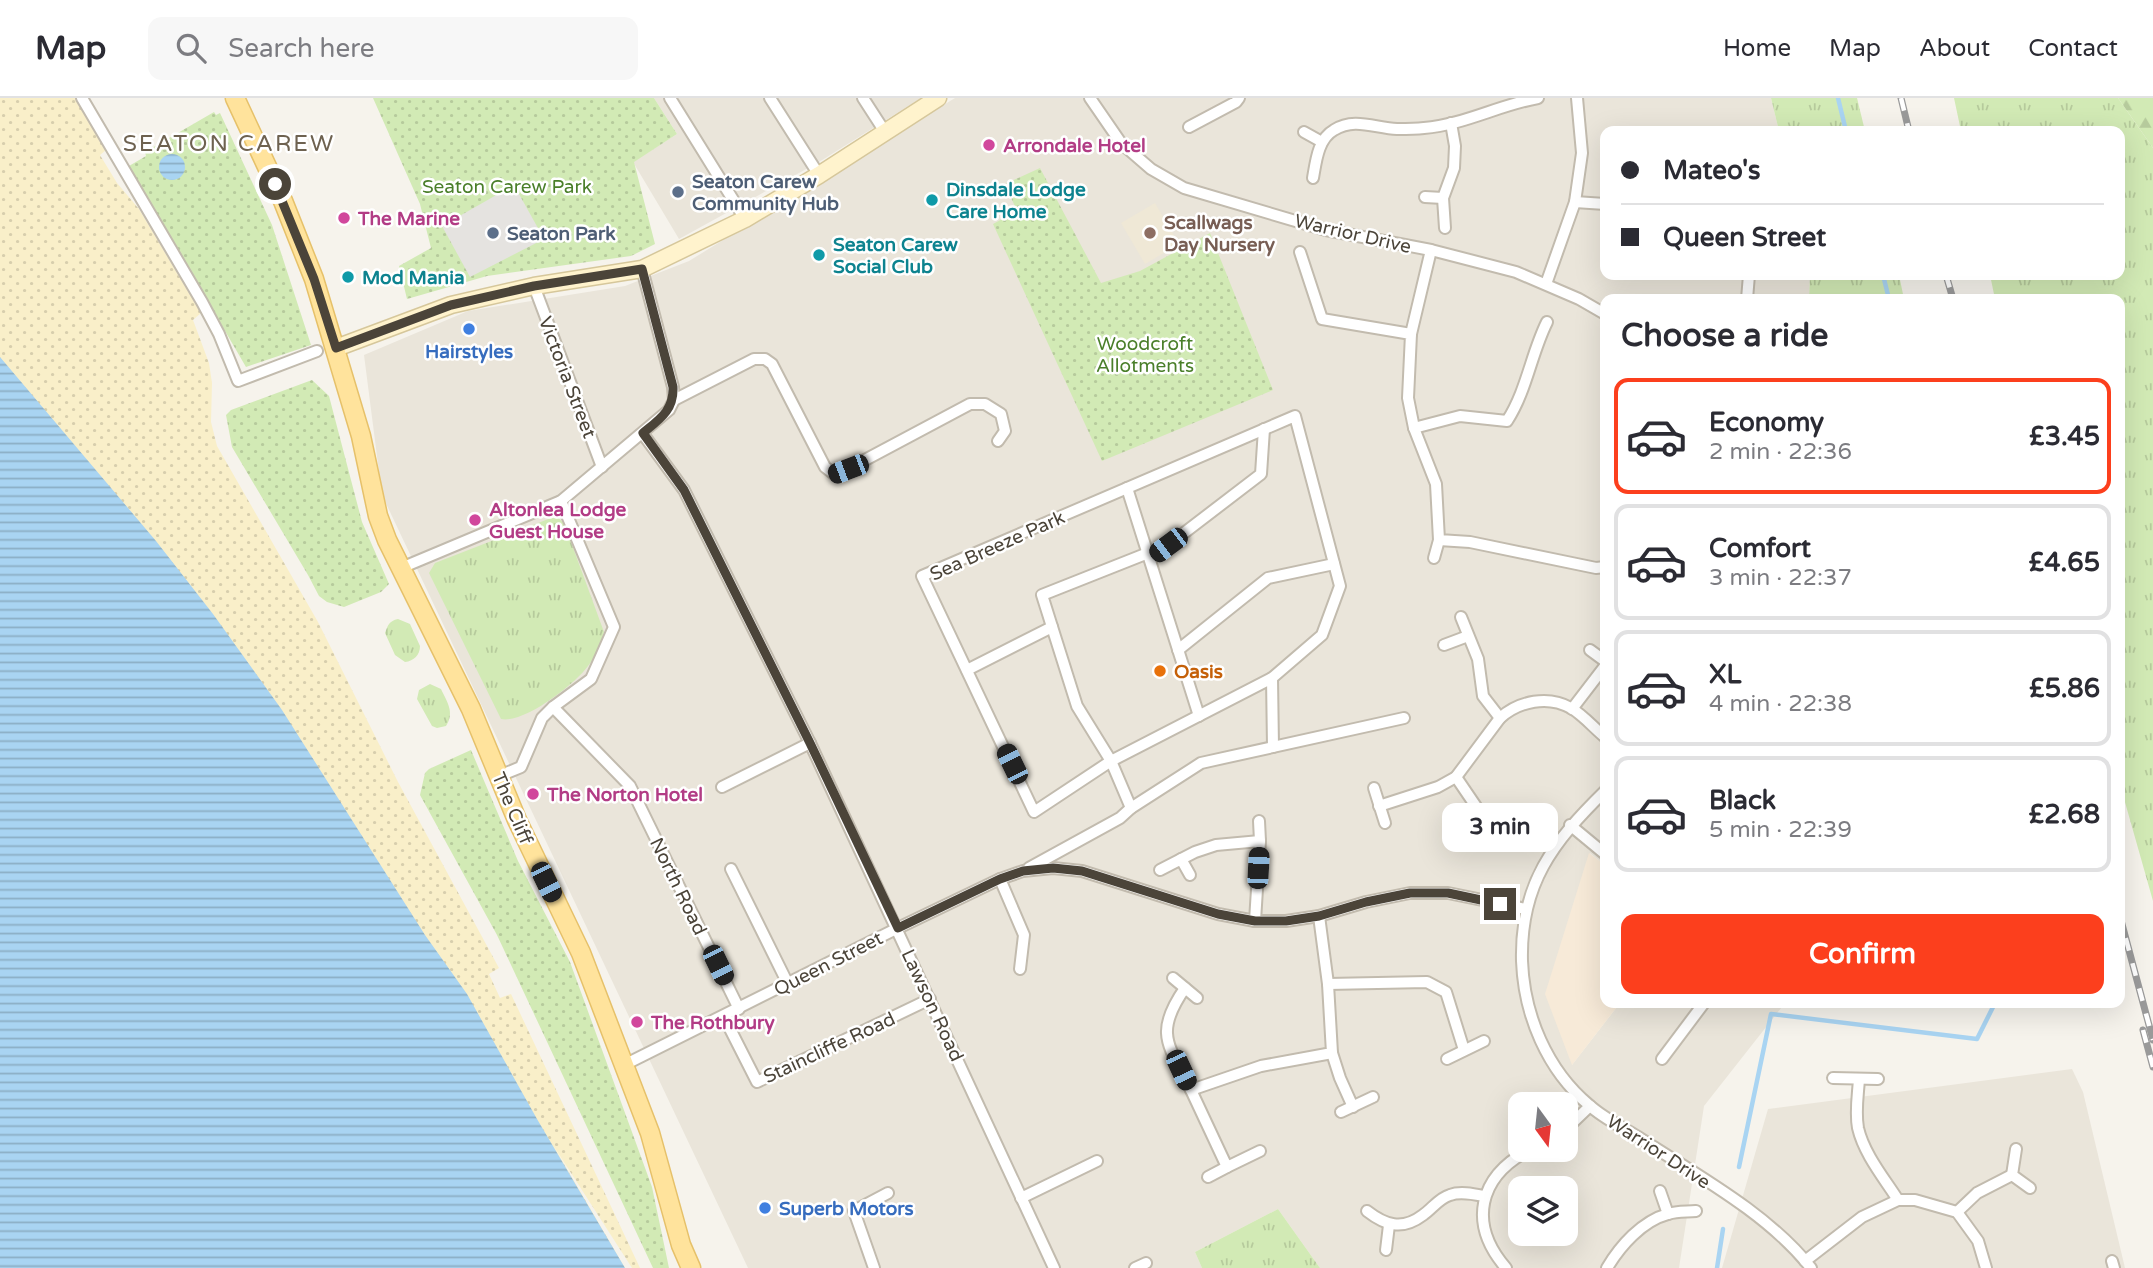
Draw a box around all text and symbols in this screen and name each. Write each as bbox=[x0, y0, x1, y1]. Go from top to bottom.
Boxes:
search box bbox=[148, 17, 638, 80]
text: Map bbox=[35, 29, 106, 68]
icon: search bbox=[172, 29, 210, 67]
text: Search here bbox=[228, 33, 374, 64]
text: Home bbox=[1723, 34, 1791, 63]
text: Map bbox=[1829, 34, 1881, 63]
text: About bbox=[1919, 34, 1990, 63]
text: Contact bbox=[2028, 34, 2118, 63]
district label: SEATON CAREW bbox=[123, 130, 335, 158]
place label: Arrondale Hotel bbox=[1003, 135, 1146, 157]
marker: Arrondale Hotel bbox=[981, 137, 997, 153]
text: Mateo's bbox=[1663, 155, 1761, 186]
route start bbox=[259, 168, 291, 200]
place label: Seaton Carew Community Hub bbox=[692, 171, 839, 216]
park label: Seaton Carew Park bbox=[422, 176, 592, 198]
place label: Dinsdale Lodge Care Home bbox=[946, 179, 1086, 223]
marker: Seaton Carew Community Hub bbox=[670, 184, 686, 200]
marker: Dinsdale Lodge Care Home bbox=[924, 192, 940, 208]
place label: The Marine bbox=[357, 208, 460, 230]
marker: The Marine bbox=[336, 210, 352, 226]
street label: Warrior Drive bbox=[1292, 210, 1413, 258]
place label: Scallwags Day Nursery bbox=[1164, 212, 1276, 257]
text: Queen Street bbox=[1663, 222, 1826, 253]
place label: Seaton Park bbox=[507, 223, 616, 245]
marker: Seaton Park bbox=[485, 225, 501, 241]
marker: Scallwags Day Nursery bbox=[1142, 225, 1158, 241]
place label: Seaton Carew Social Club bbox=[833, 234, 958, 278]
marker: Seaton Carew Social Club bbox=[811, 247, 827, 263]
place label: Mod Mania bbox=[362, 267, 465, 289]
marker: Mod Mania bbox=[340, 269, 356, 285]
street label: Victoria Street bbox=[534, 313, 600, 441]
text: Choose a ride bbox=[1621, 317, 1828, 355]
marker: Hairstyles bbox=[461, 321, 477, 337]
park label: Woodcroft Allotments bbox=[1096, 333, 1194, 377]
place label: Hairstyles bbox=[425, 341, 513, 364]
icon: car bbox=[1625, 405, 1688, 468]
text: Economy bbox=[1709, 407, 1824, 438]
text: £3.45 bbox=[2029, 421, 2100, 452]
text: 2 min · 22:36 bbox=[1709, 438, 1852, 466]
car bbox=[825, 452, 872, 486]
place label: Altonlea Lodge Guest House bbox=[489, 499, 627, 543]
street label: Sea Breeze Park bbox=[927, 506, 1068, 586]
marker: Altonlea Lodge Guest House bbox=[467, 512, 483, 528]
car bbox=[1145, 524, 1192, 566]
icon: car bbox=[1625, 531, 1688, 594]
text: Comfort bbox=[1709, 533, 1811, 564]
text: £4.65 bbox=[2029, 547, 2100, 578]
text: 3 min · 22:37 bbox=[1709, 564, 1852, 592]
icon: car bbox=[1625, 657, 1688, 720]
text: XL bbox=[1709, 659, 1741, 690]
place label: Oasis bbox=[1174, 661, 1223, 683]
marker: Oasis bbox=[1152, 663, 1168, 679]
text: £5.86 bbox=[2029, 673, 2100, 704]
text: 4 min · 22:38 bbox=[1709, 690, 1852, 718]
car bbox=[994, 741, 1031, 787]
street label: The Cliff bbox=[487, 769, 537, 848]
icon: car bbox=[1625, 783, 1688, 846]
place label: The Norton Hotel bbox=[546, 784, 703, 806]
text: Black bbox=[1709, 785, 1776, 816]
marker: The Norton Hotel bbox=[525, 786, 541, 802]
text: £2.68 bbox=[2029, 799, 2100, 830]
callout: 3 min bbox=[1442, 802, 1558, 852]
text: 3 min bbox=[1469, 813, 1531, 841]
text: 5 min · 22:39 bbox=[1709, 816, 1852, 844]
street label: North Road bbox=[645, 834, 711, 939]
car bbox=[1247, 846, 1270, 890]
car bbox=[528, 859, 565, 905]
route end bbox=[1484, 888, 1516, 920]
button: Confirm bbox=[1621, 914, 2104, 994]
street label: Queen Street bbox=[770, 927, 887, 1001]
car bbox=[700, 942, 737, 988]
street label: Lawson Road bbox=[896, 946, 968, 1065]
street label: Staincliffe Road bbox=[760, 1008, 899, 1088]
place label: The Rothbury bbox=[650, 1012, 775, 1035]
marker: The Rothbury bbox=[629, 1014, 645, 1030]
car bbox=[1163, 1047, 1200, 1093]
north arrow bbox=[1508, 1092, 1578, 1162]
map controls bbox=[1508, 1092, 1578, 1246]
street label: Warrior Drive bbox=[1603, 1110, 1714, 1193]
button: layers bbox=[1508, 1176, 1578, 1246]
place label: Superb Motors bbox=[779, 1198, 914, 1221]
marker: Superb Motors bbox=[757, 1200, 773, 1216]

